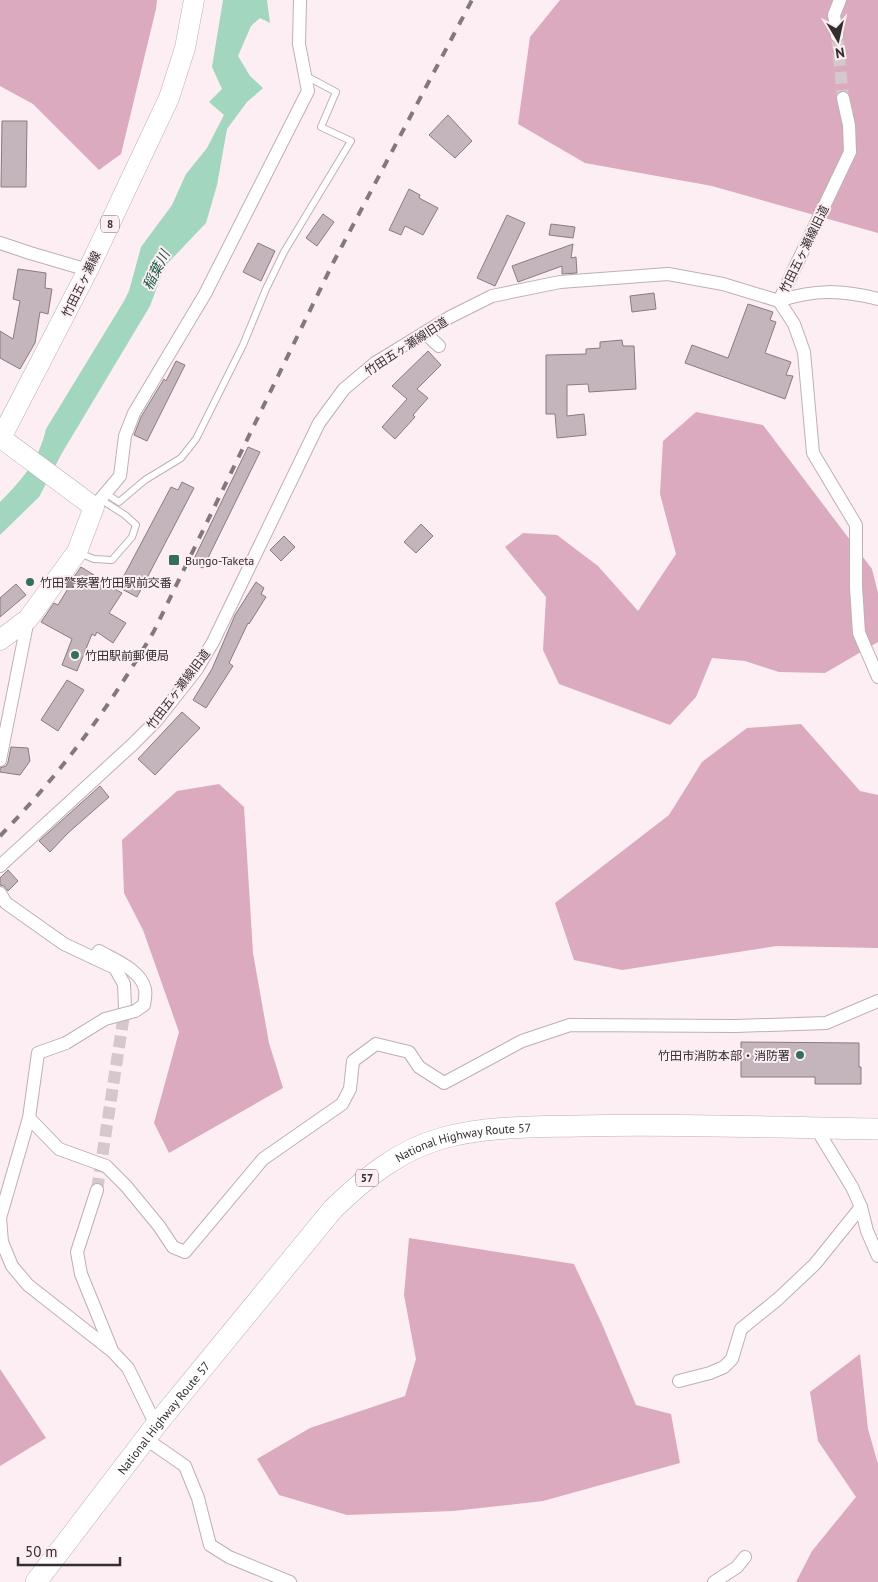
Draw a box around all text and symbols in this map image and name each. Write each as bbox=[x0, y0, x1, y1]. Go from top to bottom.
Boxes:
north arrow bbox=[813, 15, 863, 65]
text: N bbox=[834, 43, 846, 62]
street label: 竹田五ヶ瀬線旧道 bbox=[776, 203, 832, 295]
road number: 8 bbox=[101, 215, 119, 232]
water label: 稲葉川 bbox=[138, 245, 174, 293]
street label: 竹田五ヶ瀬線 bbox=[58, 248, 104, 320]
street label: 竹田五ヶ瀬線旧道 bbox=[362, 314, 450, 378]
marker: Bungo-Taketa bbox=[167, 553, 181, 567]
place label: Bungo-Taketa bbox=[185, 553, 254, 568]
place label: 竹田警察署竹田駅前交番 bbox=[40, 575, 172, 590]
marker: 竹田警察署竹田駅前交番 bbox=[24, 576, 36, 588]
street label: 竹田五ヶ瀬線旧道 bbox=[143, 646, 213, 732]
place label: 竹田駅前郵便局 bbox=[85, 648, 169, 663]
marker: 竹田駅前郵便局 bbox=[69, 649, 81, 661]
place label: 竹田市消防本部・消防署 bbox=[658, 1048, 790, 1063]
marker: 竹田市消防本部・消防署 bbox=[794, 1049, 806, 1061]
street label: National Highway Route 57 bbox=[392, 1119, 531, 1165]
road number: 57 bbox=[356, 1170, 378, 1186]
street label: National Highway Route 57 bbox=[114, 1358, 213, 1477]
scale bar bbox=[18, 1534, 120, 1566]
text: 50 m bbox=[25, 1542, 58, 1561]

